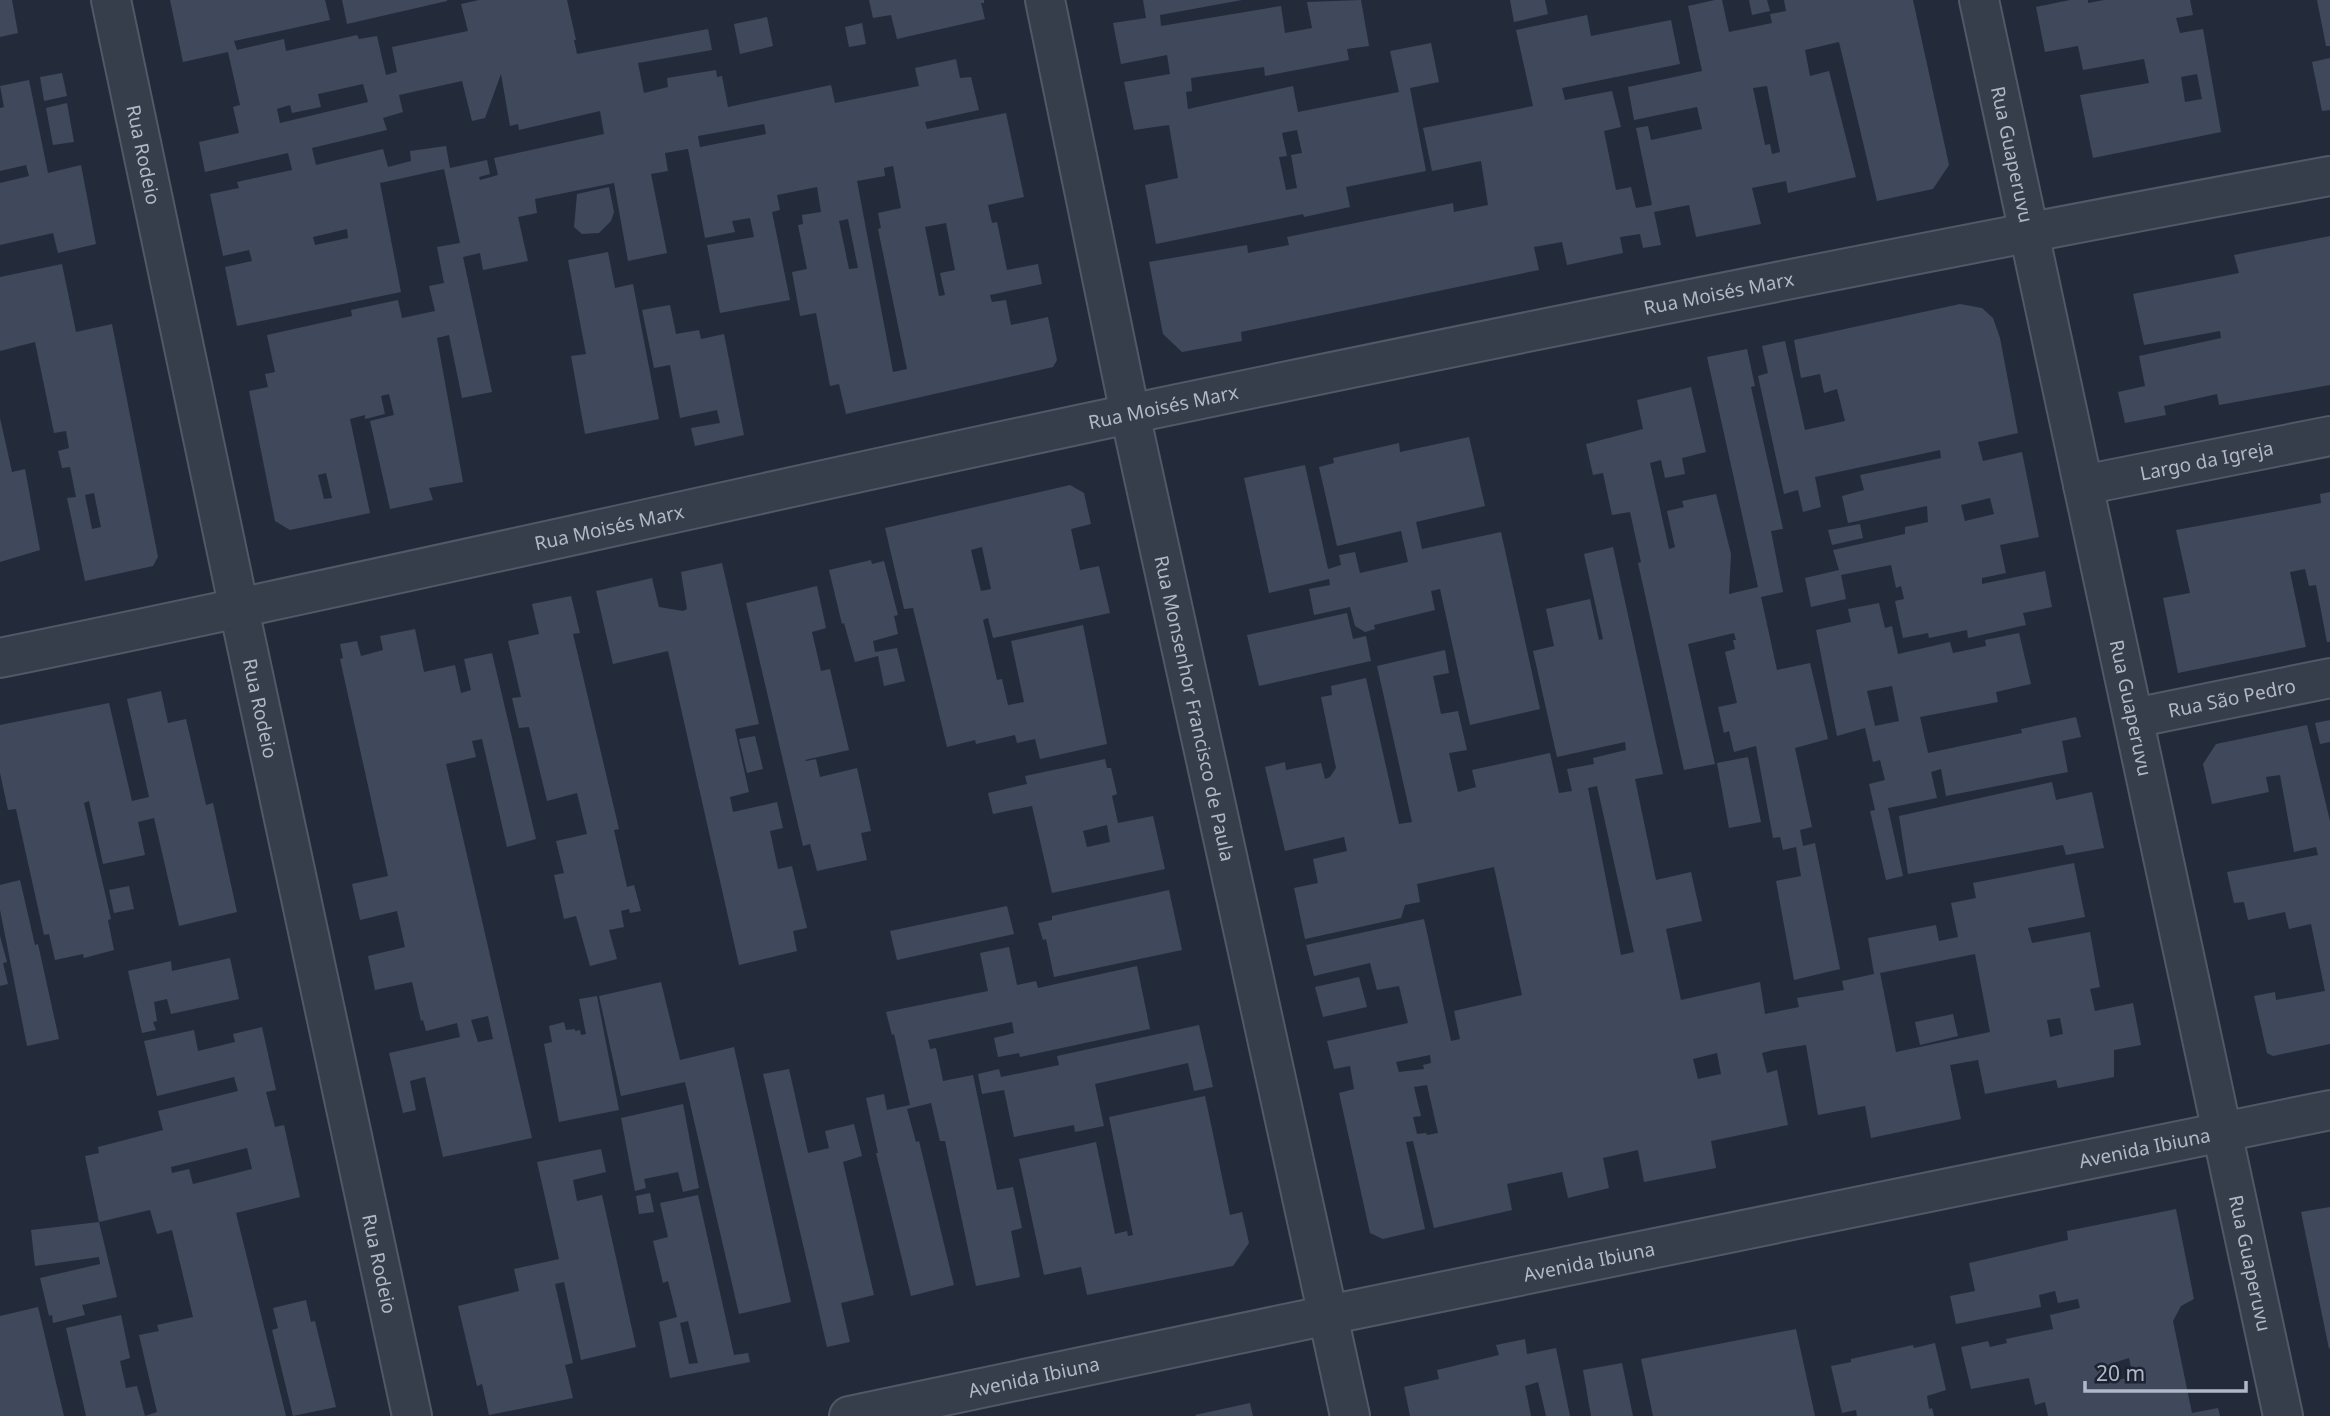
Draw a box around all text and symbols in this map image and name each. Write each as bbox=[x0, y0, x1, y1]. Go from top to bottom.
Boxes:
street label: Rua Guaperuvu bbox=[1985, 84, 2039, 225]
street label: Rua Rodeio bbox=[120, 102, 167, 207]
street label: Rua Moisés Marx bbox=[1641, 266, 1796, 321]
street label: Rua Moisés Marx bbox=[1086, 379, 1241, 435]
street label: Largo da Igreja bbox=[2138, 435, 2276, 486]
street label: Rua Moisés Marx bbox=[532, 498, 686, 556]
street label: Rua Monsenhor Francisco de Paula bbox=[1148, 553, 1241, 864]
street label: Rua Guaperuvu bbox=[2104, 637, 2158, 778]
street label: Rua Rodeio bbox=[237, 656, 284, 761]
street label: Rua São Pedro bbox=[2166, 672, 2298, 724]
street label: Avenida Ibiuna bbox=[2076, 1122, 2213, 1174]
street label: Rua Guaperuvu bbox=[2223, 1193, 2277, 1334]
street label: Rua Rodeio bbox=[356, 1212, 403, 1316]
street label: Avenida Ibiuna bbox=[1521, 1235, 1657, 1288]
street label: Avenida Ibiuna bbox=[966, 1350, 1102, 1404]
scale bar bbox=[2085, 1350, 2246, 1394]
text: 20 m bbox=[2096, 1359, 2145, 1387]

